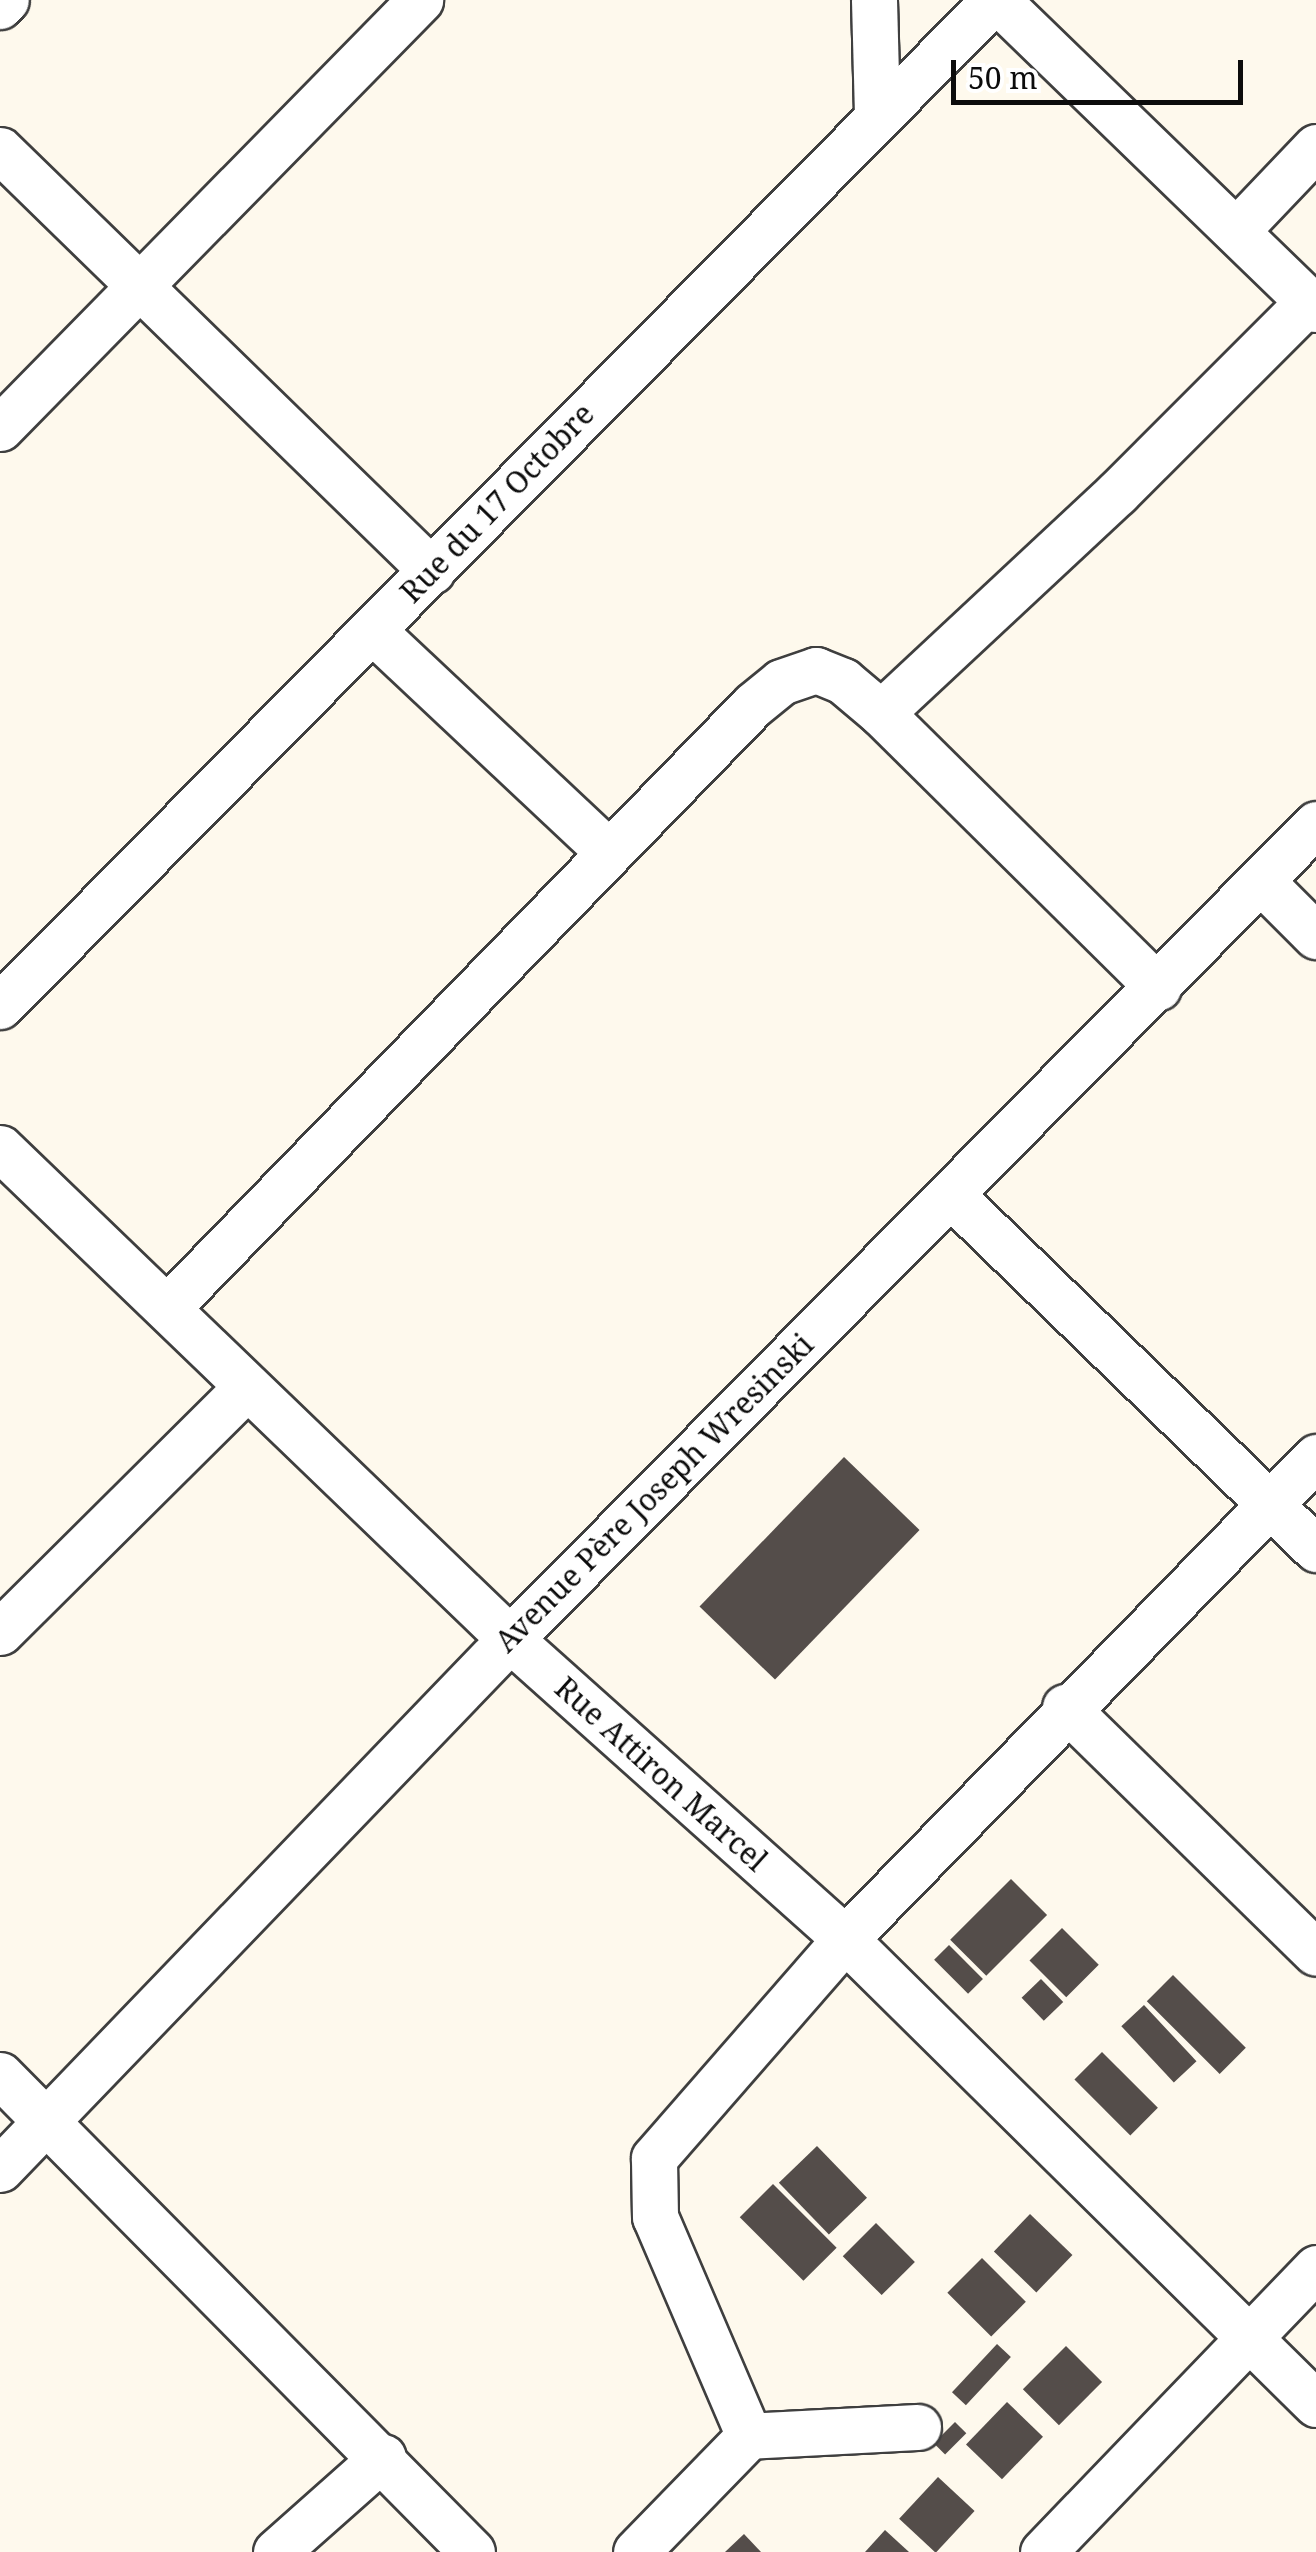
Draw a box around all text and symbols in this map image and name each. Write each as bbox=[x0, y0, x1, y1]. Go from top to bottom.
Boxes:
scale bar bbox=[956, 40, 1248, 102]
text: 50 m bbox=[968, 57, 1038, 98]
street label: Rue du 17 Octobre bbox=[393, 396, 601, 610]
street label: Avenue Père Joseph Wresinski bbox=[488, 1327, 820, 1659]
street label: Rue Attiron Marcel bbox=[548, 1670, 774, 1878]

